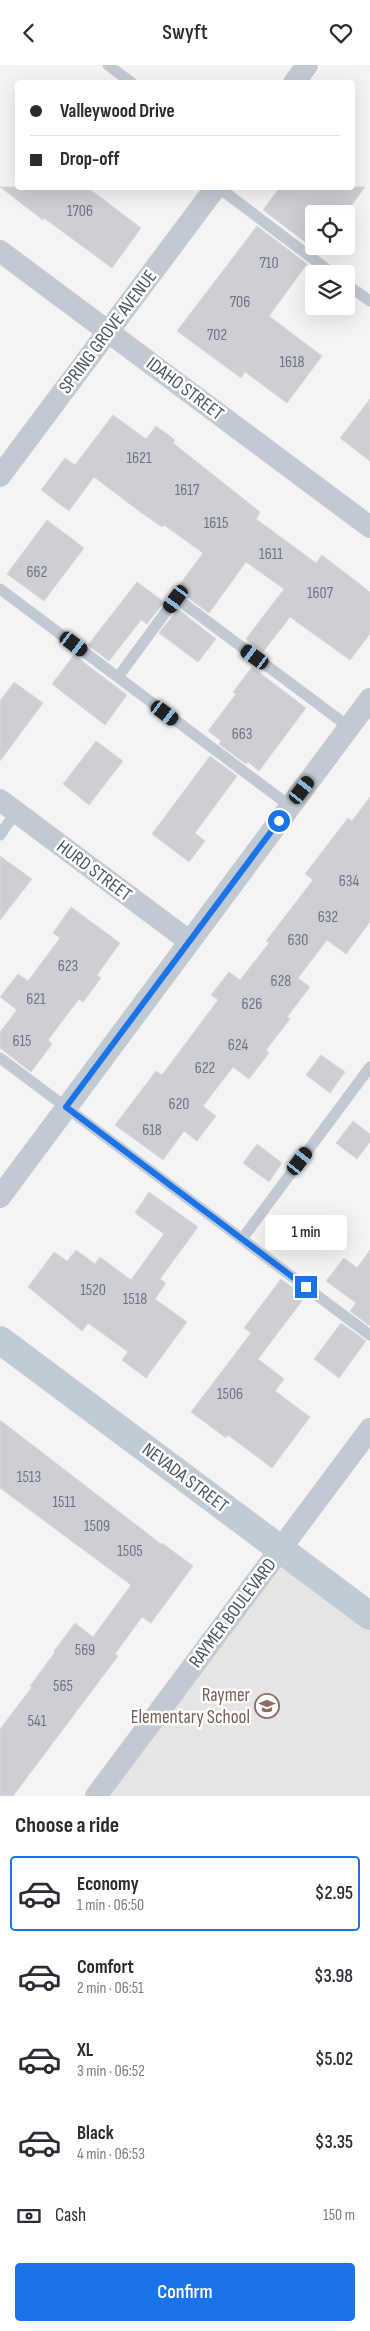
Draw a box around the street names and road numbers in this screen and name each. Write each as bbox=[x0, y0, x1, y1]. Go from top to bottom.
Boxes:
street label: SPRING GROVE AVENUE bbox=[54, 266, 162, 398]
street label: IDAHO STREET bbox=[142, 352, 228, 426]
street label: HURD STREET bbox=[52, 835, 136, 907]
street label: NEVADA STREET bbox=[137, 1438, 233, 1518]
street label: RAYMER BOULEVARD bbox=[184, 1554, 282, 1672]

